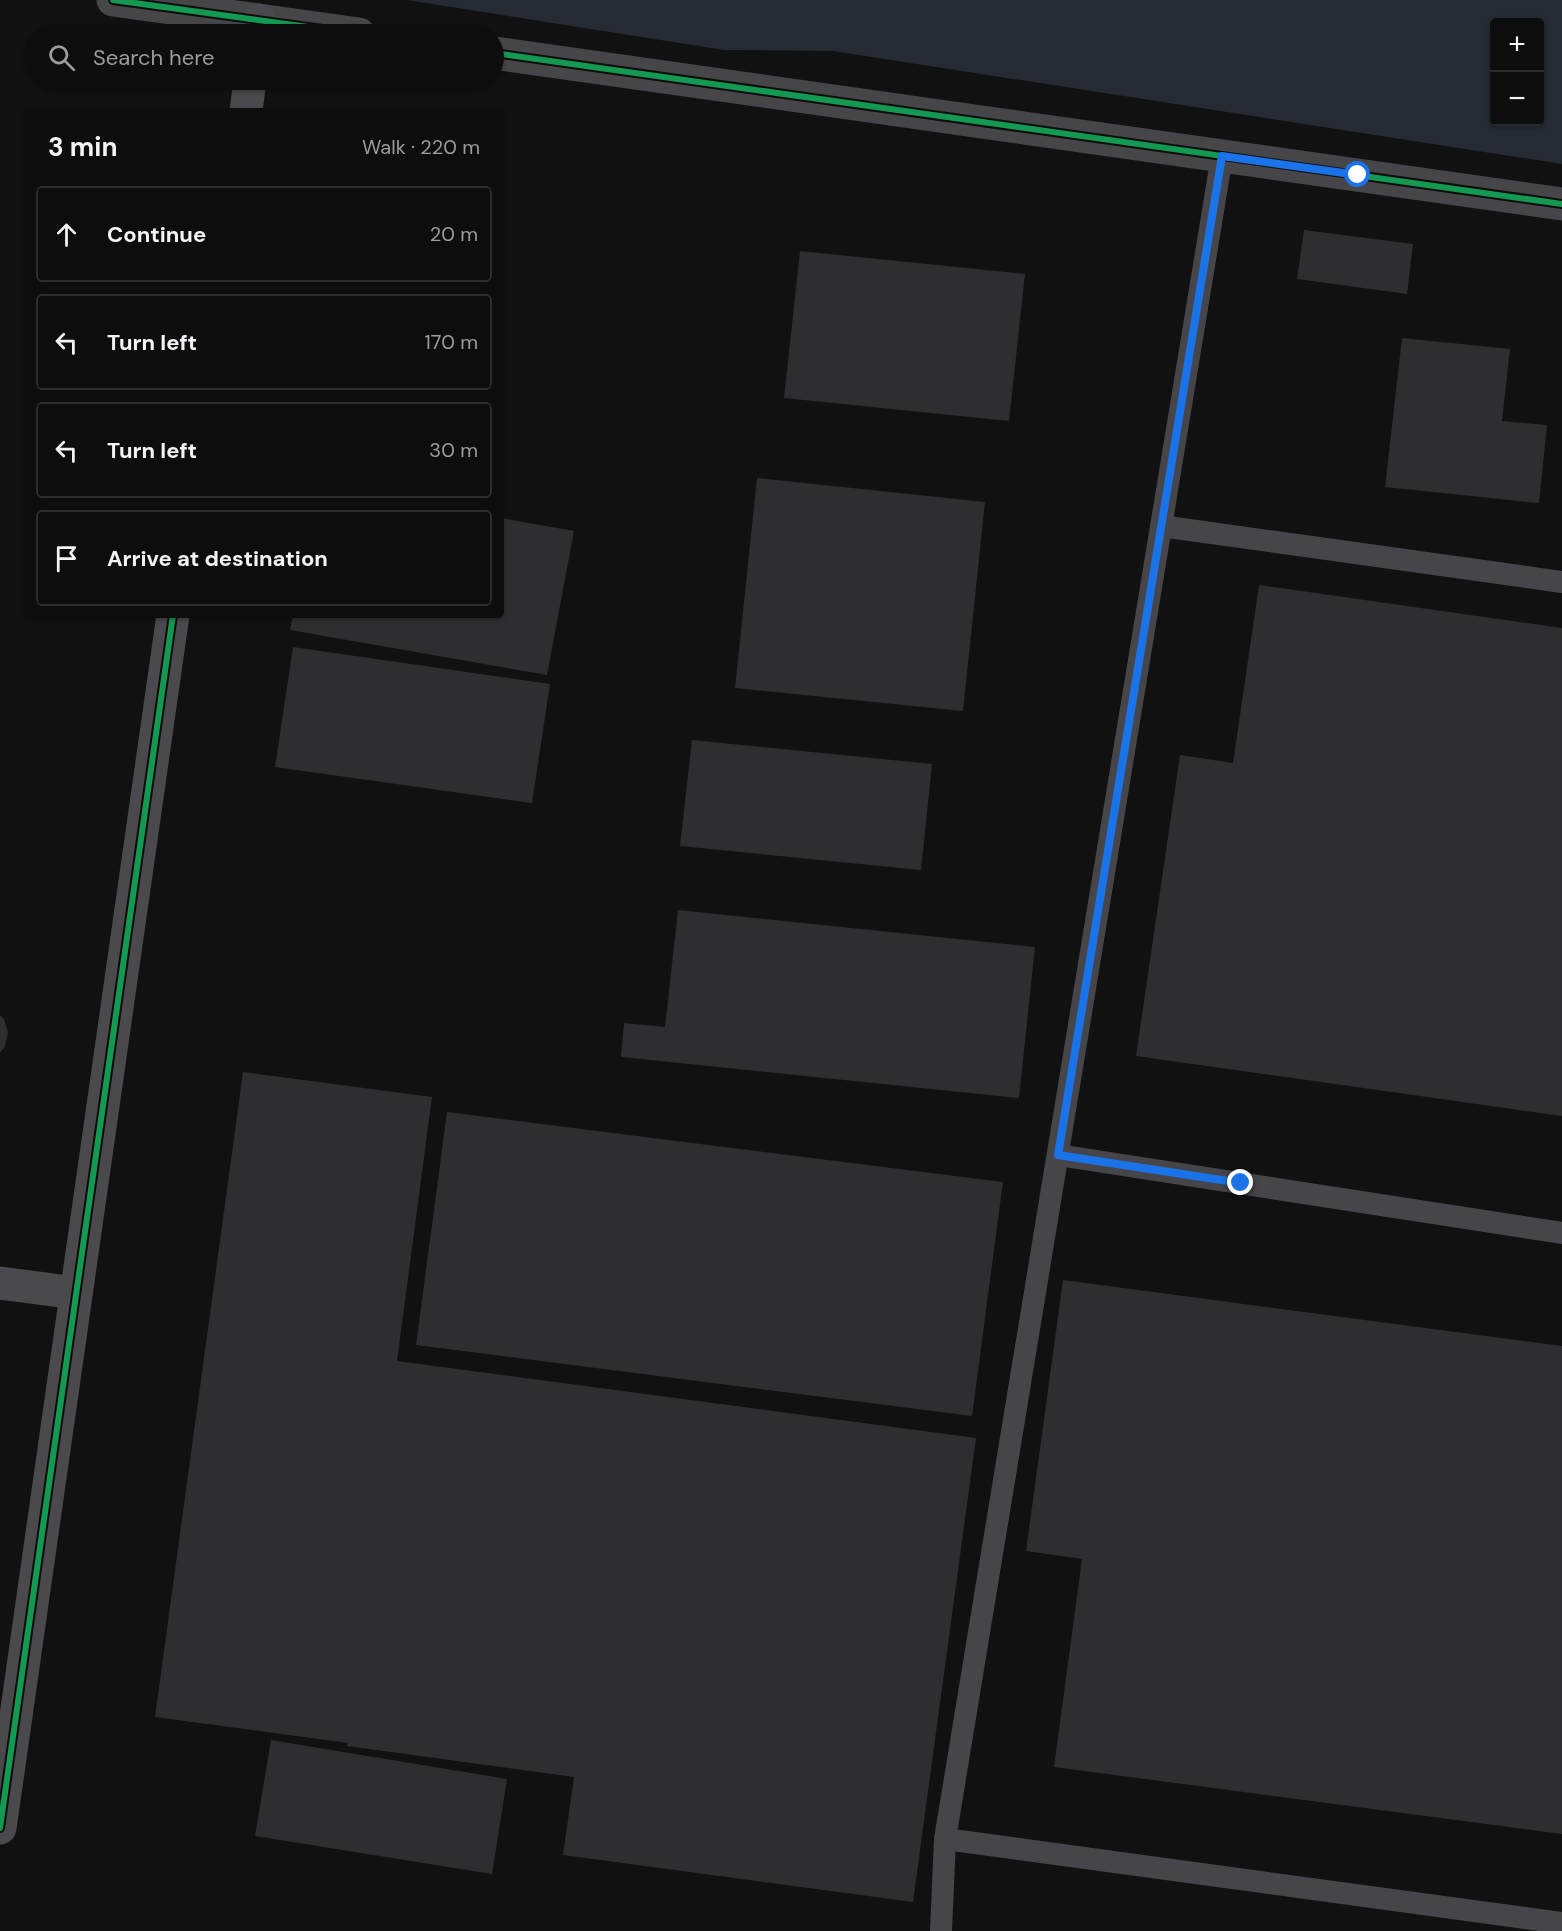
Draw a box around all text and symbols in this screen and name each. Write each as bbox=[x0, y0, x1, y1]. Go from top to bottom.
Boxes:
map controls bbox=[1490, 18, 1544, 126]
button: + bbox=[1490, 18, 1544, 72]
search box bbox=[24, 24, 504, 90]
icon: search bbox=[45, 41, 78, 74]
text: Search here bbox=[93, 43, 214, 72]
button: − bbox=[1490, 72, 1544, 126]
text: 3 min bbox=[48, 130, 117, 164]
text: Walk · 220 m bbox=[362, 134, 480, 160]
route start bbox=[1344, 161, 1370, 187]
icon: ahead bbox=[50, 218, 83, 251]
text: Continue bbox=[107, 220, 206, 249]
text: 20 m bbox=[430, 221, 478, 247]
icon: left bbox=[50, 326, 83, 359]
text: Turn left bbox=[107, 328, 197, 357]
text: 170 m bbox=[425, 329, 478, 355]
icon: left bbox=[50, 434, 83, 467]
text: Turn left bbox=[107, 436, 197, 465]
text: 30 m bbox=[429, 437, 478, 463]
icon: arrive bbox=[50, 542, 83, 575]
text: Arrive at destination bbox=[107, 544, 328, 573]
route end bbox=[1227, 1169, 1253, 1195]

